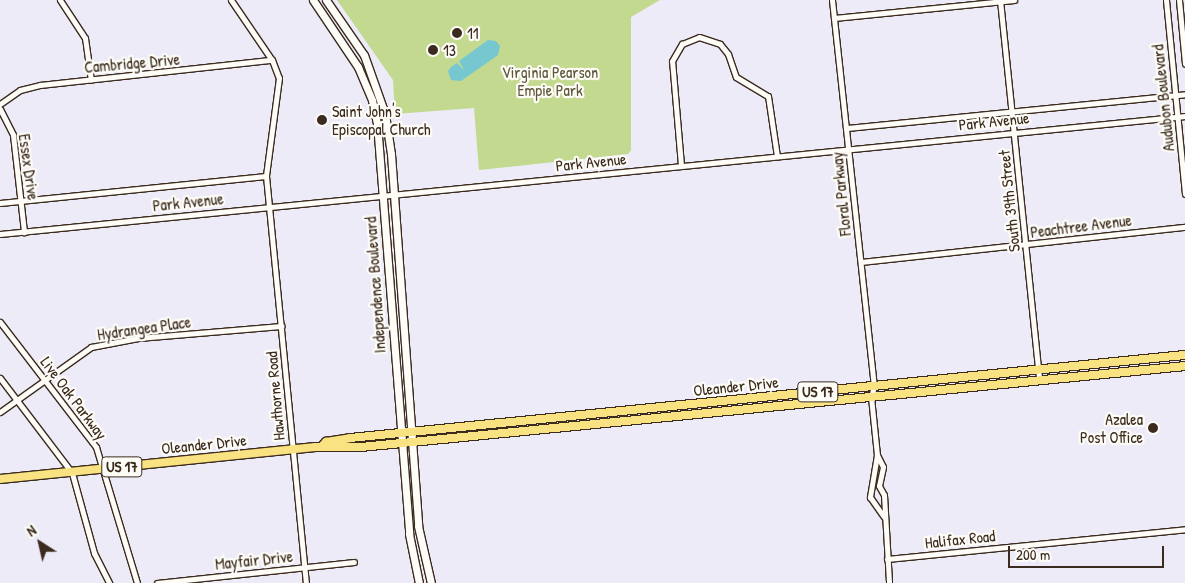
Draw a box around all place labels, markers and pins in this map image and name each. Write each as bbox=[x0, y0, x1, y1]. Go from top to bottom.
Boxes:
place label: 11 bbox=[467, 23, 479, 43]
marker: 11 bbox=[451, 27, 463, 39]
place label: 13 bbox=[443, 40, 456, 60]
marker: 13 bbox=[427, 44, 439, 56]
place label: Saint John's Episcopal Church bbox=[332, 101, 430, 139]
marker: Saint John's Episcopal Church bbox=[316, 114, 328, 126]
place label: Azalea Post Office bbox=[1080, 409, 1143, 447]
marker: Azalea Post Office bbox=[1147, 422, 1159, 434]

